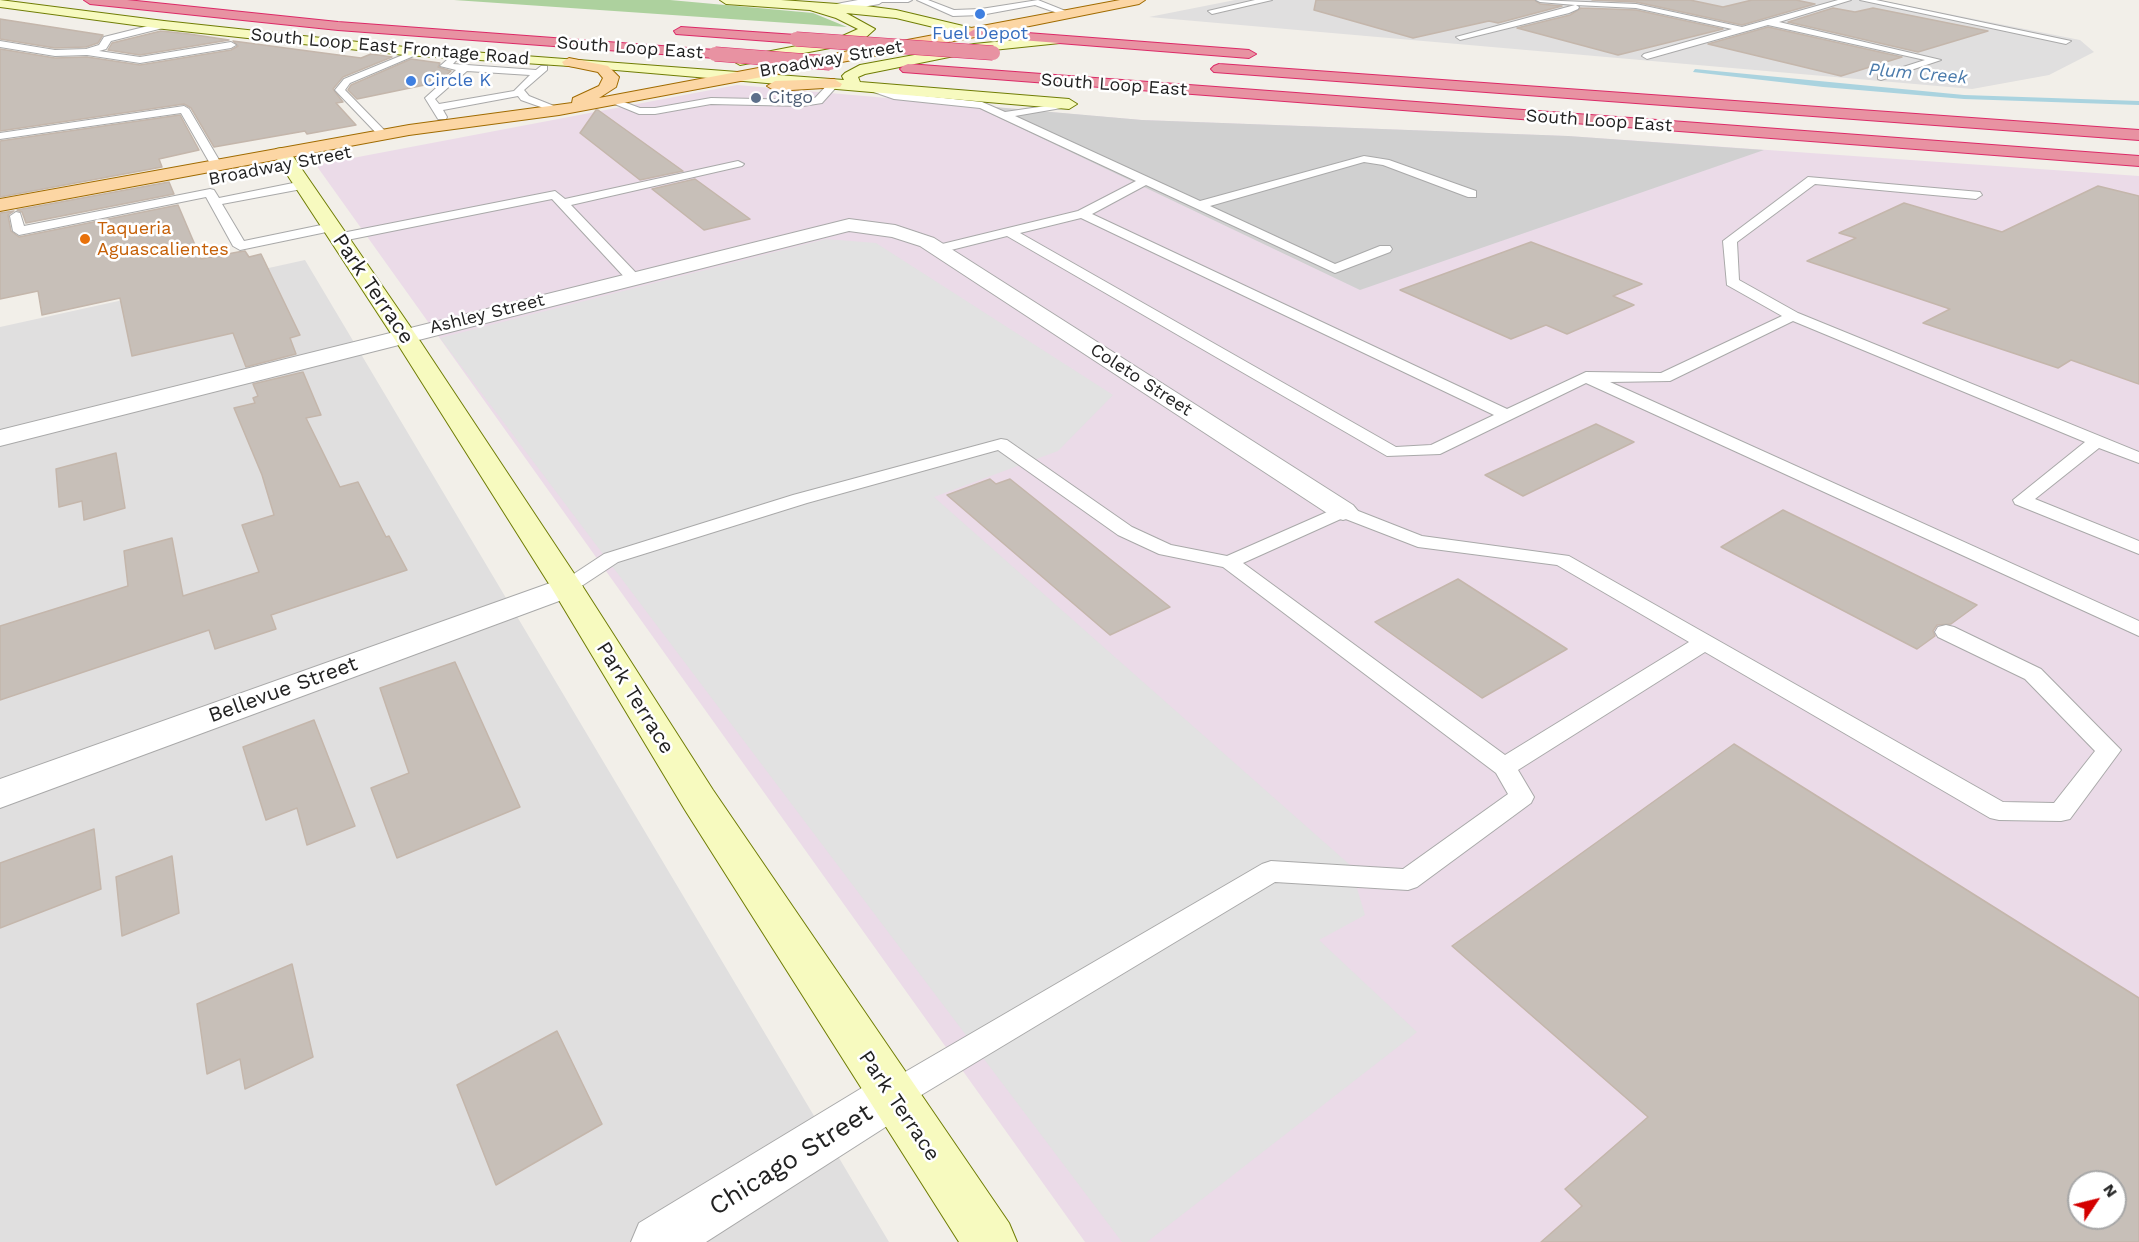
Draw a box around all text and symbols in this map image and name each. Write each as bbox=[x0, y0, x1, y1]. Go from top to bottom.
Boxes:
marker: Fuel Depot bbox=[973, 7, 987, 21]
place label: Fuel Depot bbox=[932, 23, 1028, 45]
street label: South Loop East Frontage Road bbox=[250, 24, 530, 70]
street label: South Loop East bbox=[556, 32, 704, 64]
street label: Broadway Street bbox=[758, 36, 904, 82]
water label: Plum Creek bbox=[1868, 59, 1968, 89]
street label: South Loop East bbox=[1040, 69, 1188, 101]
place label: Circle K bbox=[423, 70, 491, 92]
marker: Circle K bbox=[404, 74, 418, 88]
place label: Citgo bbox=[768, 87, 813, 109]
marker: Citgo bbox=[749, 91, 763, 105]
street label: South Loop East bbox=[1525, 105, 1673, 137]
street label: Broadway Street bbox=[207, 142, 353, 190]
place label: Taqueria Aguascalientes bbox=[97, 218, 229, 260]
street label: Park Terrace bbox=[327, 229, 419, 349]
marker: Taqueria Aguascalientes bbox=[78, 232, 92, 246]
street label: Ashley Street bbox=[427, 289, 547, 339]
street label: Coleto Street bbox=[1086, 339, 1196, 421]
street label: Park Terrace bbox=[591, 637, 679, 759]
street label: Bellevue Street bbox=[205, 651, 361, 729]
street label: Park Terrace bbox=[853, 1046, 945, 1166]
street label: Chicago Street bbox=[704, 1097, 878, 1223]
north arrow bbox=[2067, 1170, 2127, 1230]
text: N bbox=[2099, 1180, 2122, 1201]

